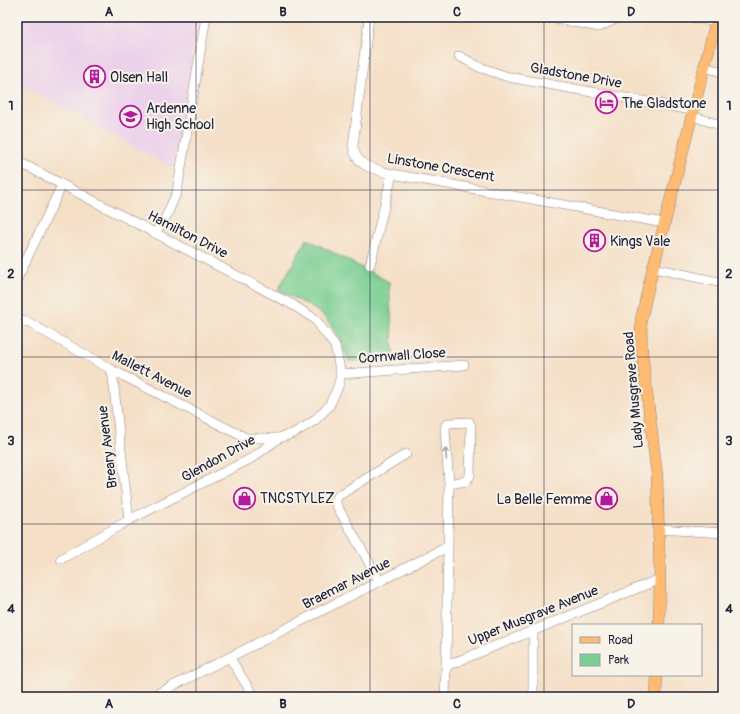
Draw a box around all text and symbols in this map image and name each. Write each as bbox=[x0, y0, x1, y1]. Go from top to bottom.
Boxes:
text: A bbox=[105, 4, 114, 20]
text: B bbox=[279, 4, 287, 20]
text: C bbox=[453, 4, 461, 20]
text: D bbox=[627, 4, 635, 20]
street label: Gladstone Drive bbox=[529, 59, 623, 92]
building icon: Olsen Hall bbox=[81, 64, 107, 90]
place label: Olsen Hall bbox=[110, 69, 168, 86]
hotel icon: The Gladstone bbox=[594, 90, 620, 116]
place label: The Gladstone bbox=[622, 95, 706, 112]
text: 1 bbox=[8, 98, 14, 114]
text: 1 bbox=[726, 98, 732, 114]
place label: Ardenne High School bbox=[146, 100, 214, 133]
school or university icon: Ardenne High School bbox=[117, 103, 143, 129]
street label: Linstone Crescent bbox=[386, 150, 496, 185]
street label: Hamilton Drive bbox=[145, 207, 231, 262]
building icon: Kings Vale bbox=[582, 228, 608, 254]
place label: Kings Vale bbox=[610, 233, 670, 250]
text: 2 bbox=[7, 266, 15, 282]
text: 2 bbox=[725, 266, 733, 282]
street label: Lady Musgrave Road bbox=[620, 331, 647, 449]
street label: Cornwall Close bbox=[358, 344, 446, 367]
street label: Mallett Avenue bbox=[109, 347, 195, 402]
street label: Breary Avenue bbox=[94, 405, 121, 489]
street label: Glendon Drive bbox=[178, 431, 258, 486]
text: 3 bbox=[7, 433, 15, 449]
text: 3 bbox=[725, 433, 733, 449]
one-way arrow bbox=[443, 448, 450, 461]
shop icon: TNCSTYLEZ bbox=[232, 485, 258, 511]
shop icon: La Belle Femme bbox=[594, 486, 620, 512]
place label: TNCSTYLEZ bbox=[260, 490, 335, 507]
place label: La Belle Femme bbox=[497, 491, 592, 508]
street label: Braemar Avenue bbox=[300, 554, 393, 613]
street label: Upper Musgrave Avenue bbox=[466, 582, 601, 649]
text: 4 bbox=[7, 601, 15, 617]
text: 4 bbox=[725, 601, 733, 617]
legend bbox=[572, 624, 702, 676]
text: Road bbox=[608, 633, 633, 648]
text: Park bbox=[608, 653, 629, 668]
text: A bbox=[105, 696, 114, 712]
text: B bbox=[279, 696, 287, 712]
text: C bbox=[453, 696, 461, 712]
text: D bbox=[627, 696, 635, 712]

